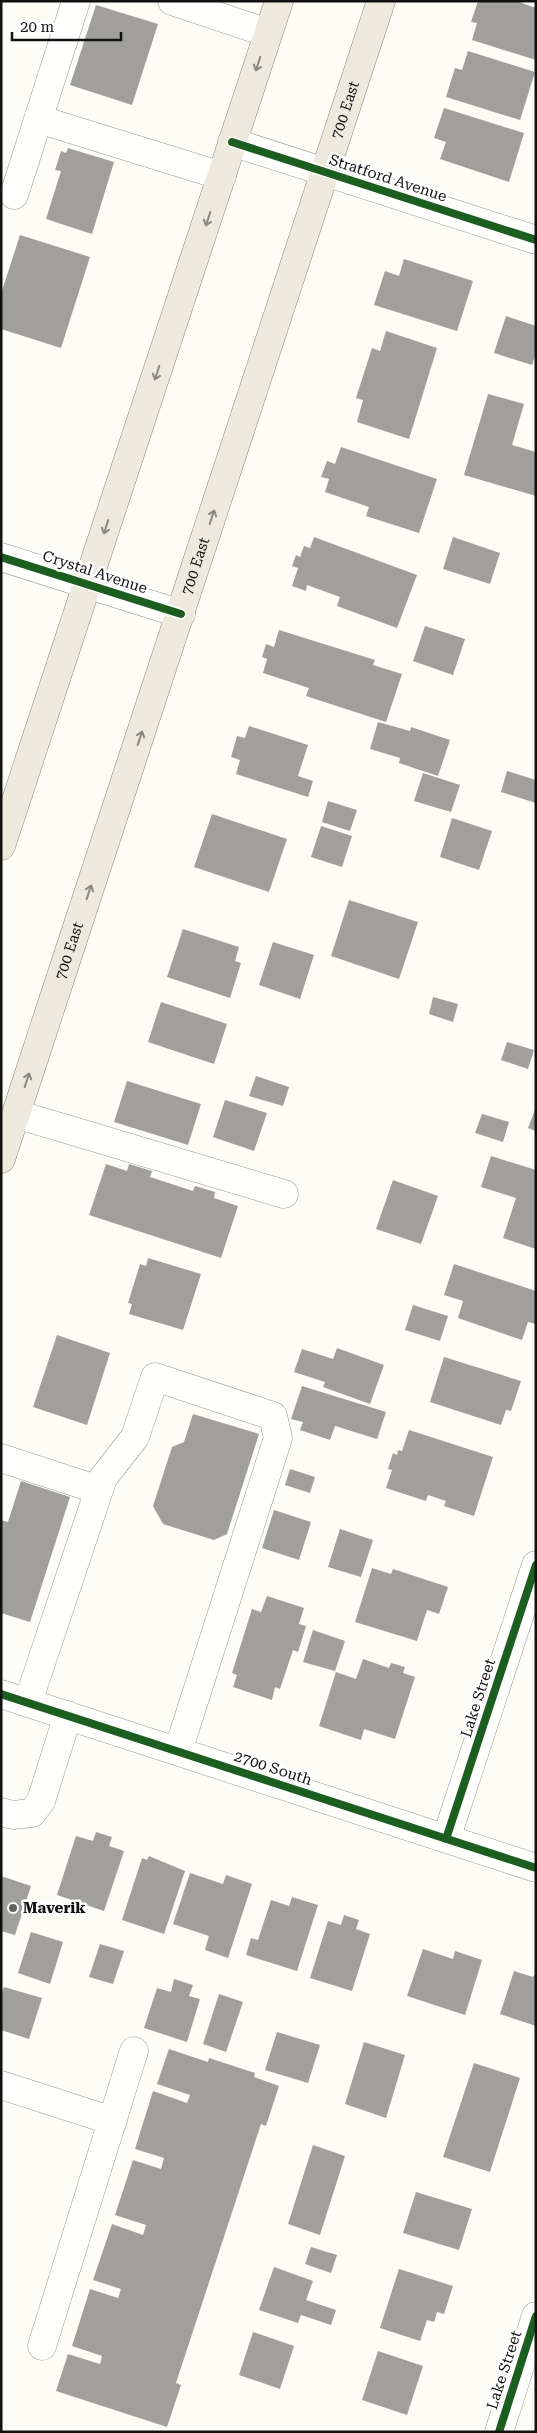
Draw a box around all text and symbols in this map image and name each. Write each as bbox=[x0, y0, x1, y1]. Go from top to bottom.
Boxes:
scale bar bbox=[12, 10, 121, 42]
text: 20 m bbox=[20, 18, 55, 36]
one-way arrow bbox=[253, 56, 262, 71]
street label: 700 East bbox=[327, 79, 363, 141]
street label: Stratford Avenue bbox=[327, 150, 449, 206]
one-way arrow bbox=[203, 210, 212, 226]
one-way arrow bbox=[152, 365, 161, 380]
one-way arrow bbox=[208, 509, 218, 525]
one-way arrow bbox=[101, 519, 110, 535]
street label: 700 East bbox=[178, 535, 214, 597]
street label: Crystal Avenue bbox=[40, 547, 150, 597]
one-way arrow bbox=[136, 731, 145, 746]
one-way arrow bbox=[85, 885, 94, 901]
street label: 700 East bbox=[51, 919, 87, 982]
one-way arrow bbox=[23, 1072, 33, 1088]
street label: Lake Street bbox=[457, 1656, 499, 1740]
street label: 2700 South bbox=[232, 1747, 315, 1789]
place label: Maverik bbox=[23, 1899, 86, 1917]
marker: Maverik bbox=[7, 1902, 19, 1914]
street label: Lake Street bbox=[483, 2328, 525, 2412]

